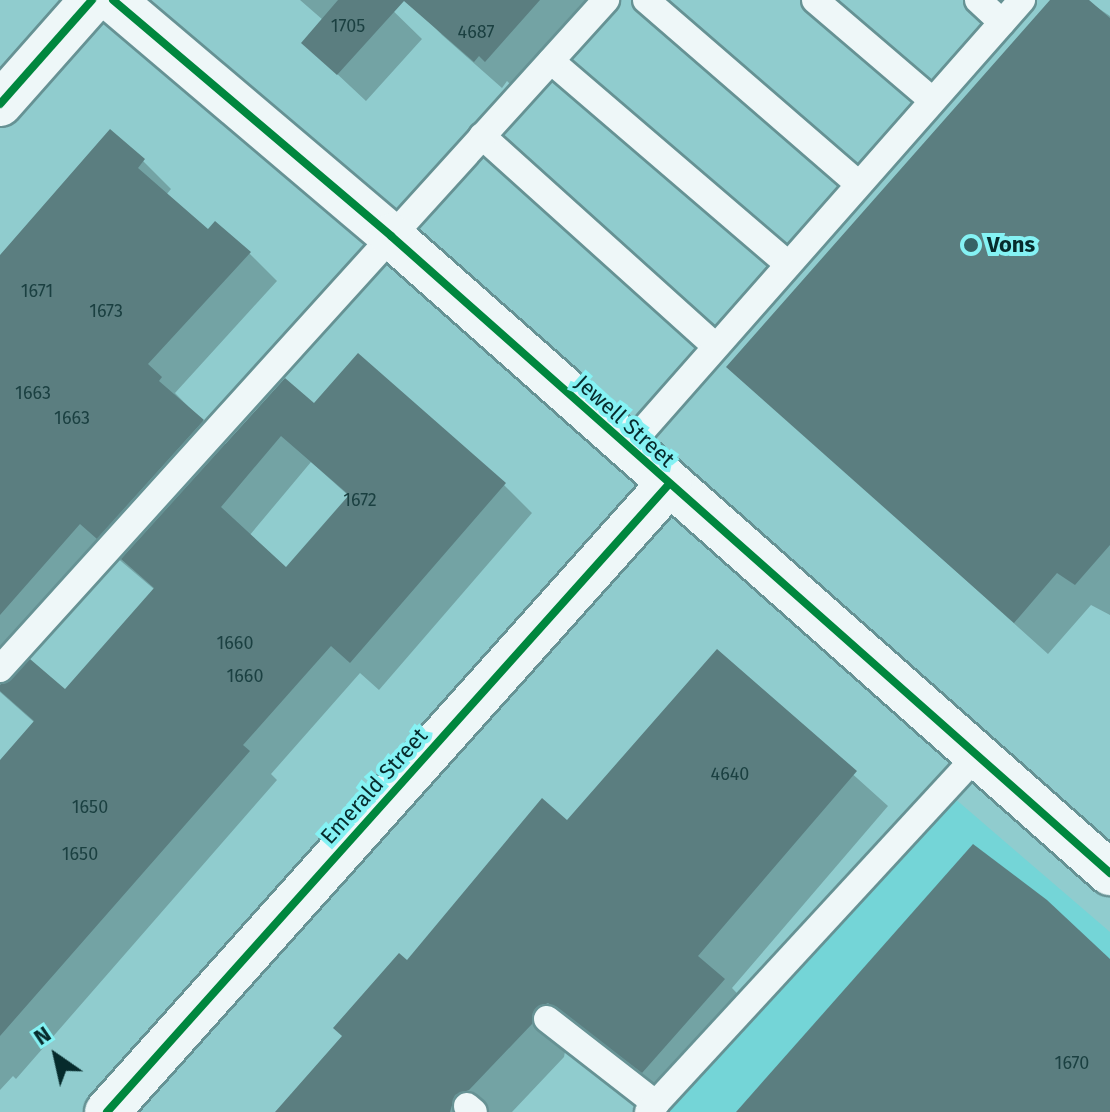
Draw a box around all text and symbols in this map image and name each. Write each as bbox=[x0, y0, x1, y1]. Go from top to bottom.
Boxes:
house number: 1705 bbox=[331, 15, 365, 37]
house number: 4687 bbox=[458, 21, 494, 43]
place label: Vons bbox=[987, 232, 1035, 258]
marker: Vons bbox=[962, 236, 980, 254]
house number: 1671 bbox=[21, 280, 53, 302]
house number: 1673 bbox=[89, 300, 123, 322]
street label: Jewell Street bbox=[570, 369, 680, 473]
house number: 1663 bbox=[15, 382, 51, 404]
house number: 1663 bbox=[54, 407, 90, 429]
house number: 1672 bbox=[343, 489, 377, 511]
house number: 1660 bbox=[216, 632, 254, 654]
house number: 1660 bbox=[226, 665, 264, 687]
street label: Emerald Street bbox=[315, 723, 433, 849]
house number: 4640 bbox=[711, 763, 749, 785]
house number: 1650 bbox=[72, 796, 108, 818]
house number: 1650 bbox=[62, 843, 98, 865]
north arrow bbox=[16, 1016, 96, 1096]
text: N bbox=[29, 1020, 56, 1051]
house number: 1670 bbox=[1055, 1052, 1089, 1074]

